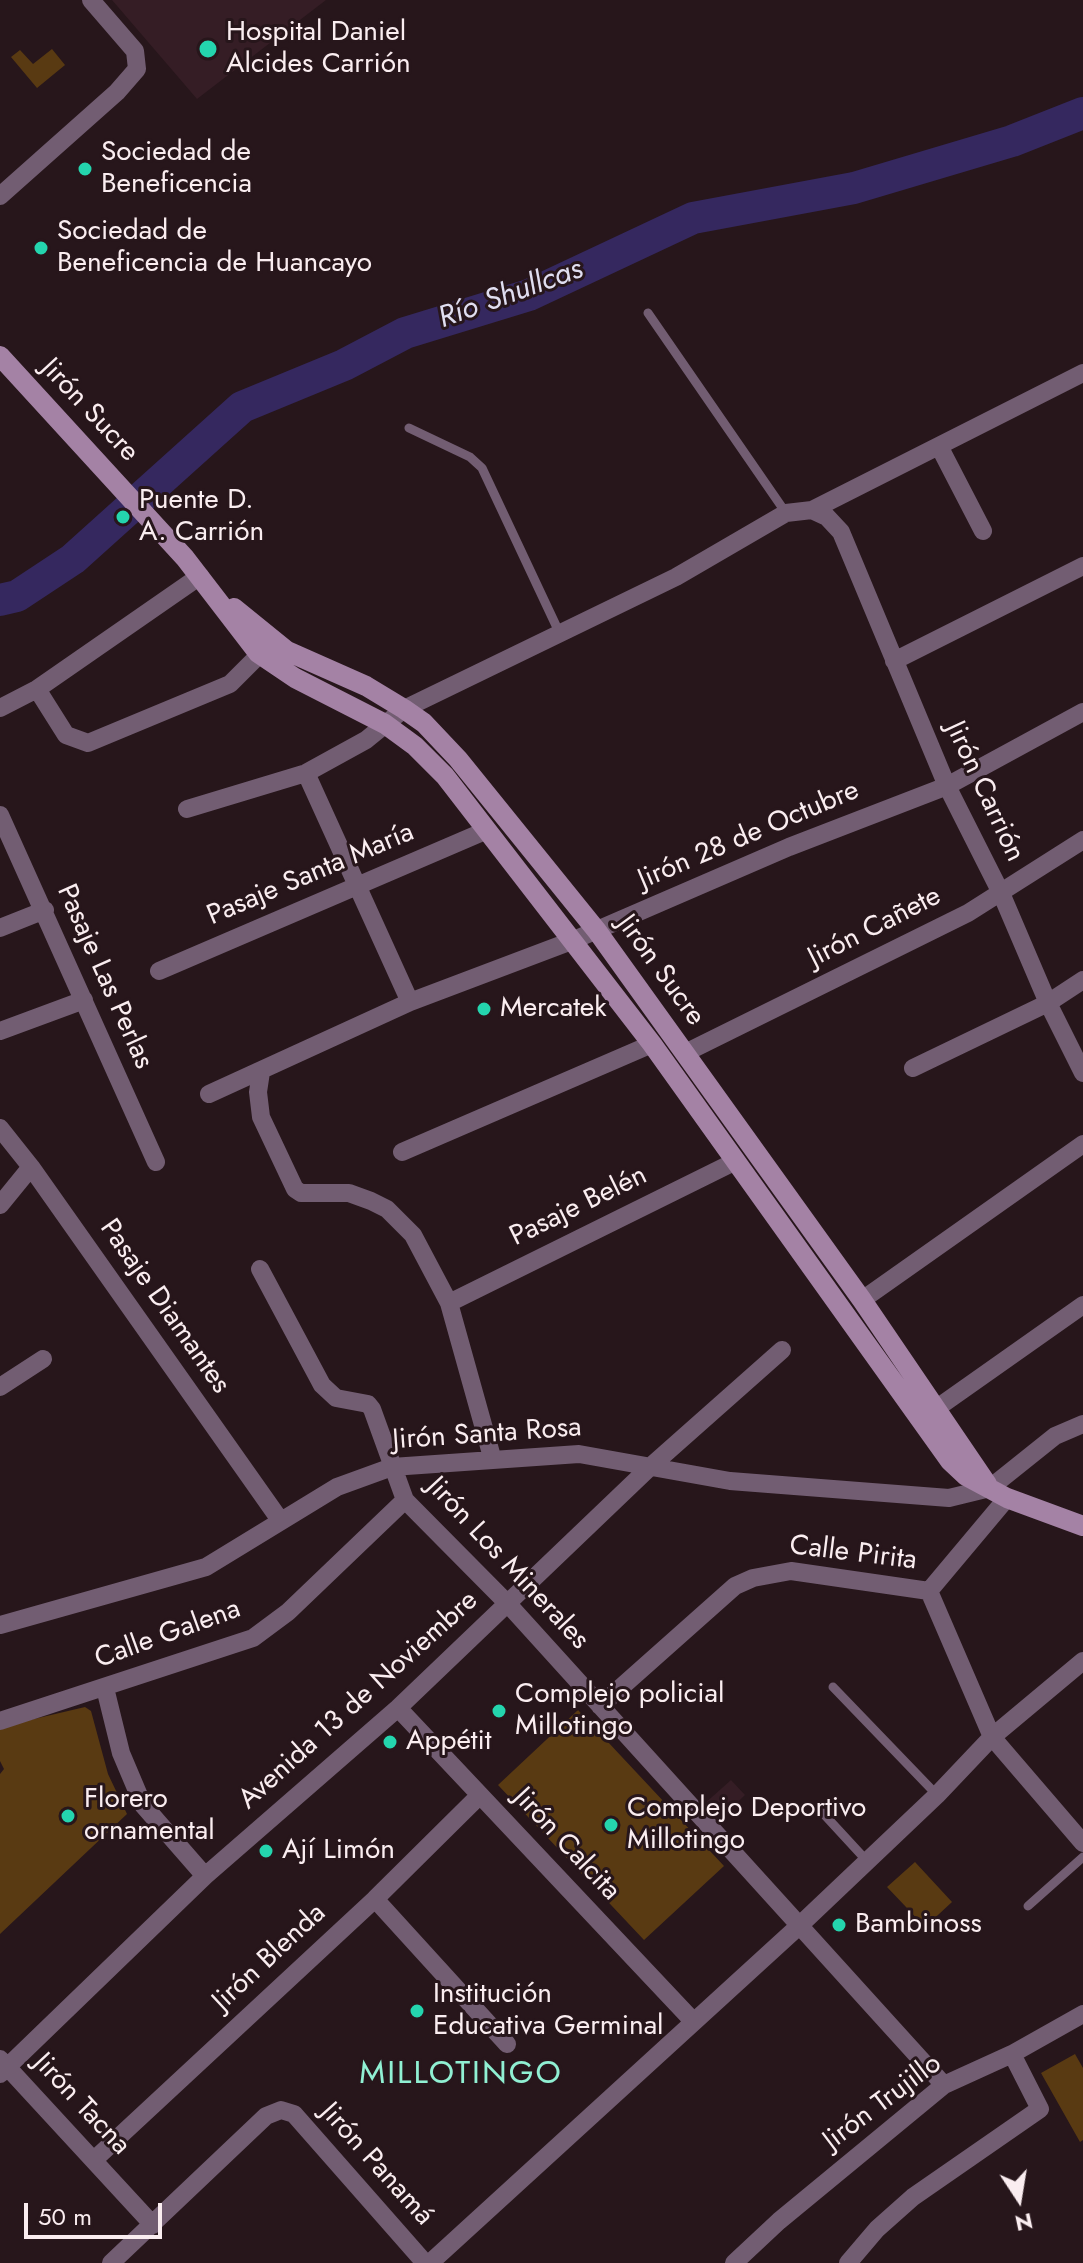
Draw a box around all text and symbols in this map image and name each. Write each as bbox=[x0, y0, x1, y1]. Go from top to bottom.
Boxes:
place label: Hospital Daniel Alcides Carrión bbox=[226, 16, 411, 82]
marker: Hospital Daniel Alcides Carrión bbox=[197, 38, 219, 60]
place label: Sociedad de Beneficencia bbox=[101, 136, 252, 202]
marker: Sociedad de Beneficencia bbox=[76, 160, 94, 178]
place label: Sociedad de Beneficencia de Huancayo bbox=[57, 215, 372, 281]
marker: Sociedad de Beneficencia de Huancayo bbox=[32, 239, 50, 257]
water label: Río Shullcas bbox=[434, 252, 588, 338]
street label: Jirón Sucre bbox=[33, 353, 145, 469]
place label: Puente D. A. Carrión bbox=[139, 484, 264, 550]
marker: Puente D. A. Carrión bbox=[114, 508, 132, 526]
street label: Jirón Carrión bbox=[937, 717, 1031, 867]
street label: Jirón 28 de Octubre bbox=[634, 774, 864, 898]
street label: Pasaje Santa María bbox=[203, 816, 419, 934]
street label: Pasaje Las Perlas bbox=[48, 880, 160, 1074]
street label: Jirón Cañete bbox=[803, 880, 947, 976]
street label: Jirón Sucre bbox=[609, 909, 711, 1033]
place label: Mercatek bbox=[500, 992, 607, 1026]
marker: Mercatek bbox=[475, 1000, 493, 1018]
street label: Pasaje Belén bbox=[505, 1159, 653, 1255]
street label: Pasaje Diamantes bbox=[92, 1213, 236, 1401]
street label: Jirón Santa Rosa bbox=[391, 1412, 583, 1458]
street label: Jirón Los Minerales bbox=[419, 1471, 595, 1657]
street label: Calle Pirita bbox=[787, 1530, 919, 1578]
street label: Avenida 13 de Noviembre bbox=[232, 1585, 486, 1817]
street label: Calle Galena bbox=[91, 1593, 245, 1677]
place label: Complejo policial Millotingo bbox=[515, 1678, 724, 1744]
marker: Complejo policial Millotingo bbox=[490, 1702, 508, 1720]
place label: Appétit bbox=[406, 1725, 492, 1759]
marker: Appétit bbox=[381, 1733, 399, 1751]
street label: Jirón Calcita bbox=[505, 1782, 627, 1908]
place label: Florero ornamental bbox=[84, 1783, 215, 1849]
place label: Complejo Deportivo Millotingo bbox=[627, 1792, 866, 1858]
marker: Florero ornamental bbox=[59, 1807, 77, 1825]
marker: Complejo Deportivo Millotingo bbox=[602, 1816, 620, 1834]
place label: Ají Limón bbox=[282, 1834, 395, 1868]
marker: Ají Limón bbox=[257, 1842, 275, 1860]
street label: Jirón Blenda bbox=[207, 1897, 333, 2019]
place label: Bambinoss bbox=[855, 1908, 982, 1942]
marker: Bambinoss bbox=[830, 1916, 848, 1934]
place label: Institución Educativa Germinal bbox=[433, 1978, 664, 2044]
marker: Institución Educativa Germinal bbox=[408, 2002, 426, 2020]
street label: Jirón Tacna bbox=[25, 2047, 137, 2163]
street label: Jirón Trujillo bbox=[817, 2048, 949, 2158]
district label: MILLOTINGO bbox=[359, 2056, 563, 2094]
street label: Jirón Panamá bbox=[312, 2097, 440, 2233]
north arrow bbox=[979, 2159, 1059, 2239]
scale bar bbox=[28, 2187, 166, 2237]
text: 50 m bbox=[38, 2199, 92, 2234]
text: N bbox=[1012, 2205, 1036, 2240]

